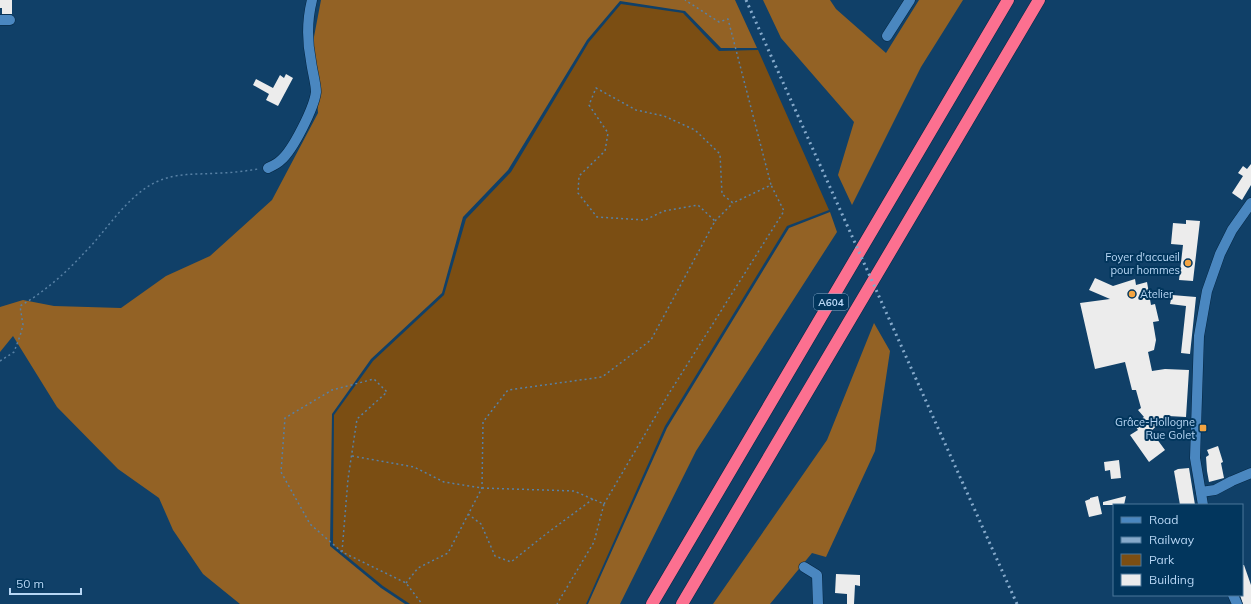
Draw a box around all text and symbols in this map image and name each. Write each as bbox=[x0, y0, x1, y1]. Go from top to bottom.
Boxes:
place label: Foyer d'accueil pour hommes bbox=[1105, 250, 1180, 277]
marker: Foyer d'accueil pour hommes bbox=[1183, 258, 1193, 268]
place label: Atelier bbox=[1140, 287, 1173, 301]
marker: Atelier bbox=[1127, 289, 1137, 299]
road number: A604 bbox=[814, 294, 848, 310]
place label: Grâce-Hollogne Rue Golet bbox=[1115, 415, 1195, 442]
marker: Grâce-Hollogne Rue Golet bbox=[1198, 423, 1208, 433]
legend bbox=[1113, 504, 1243, 596]
text: Road bbox=[1149, 512, 1178, 527]
text: Railway bbox=[1149, 532, 1195, 547]
text: Park bbox=[1149, 552, 1175, 567]
scale bar bbox=[10, 570, 81, 596]
text: Building bbox=[1149, 572, 1194, 587]
text: 50 m bbox=[16, 576, 44, 591]

